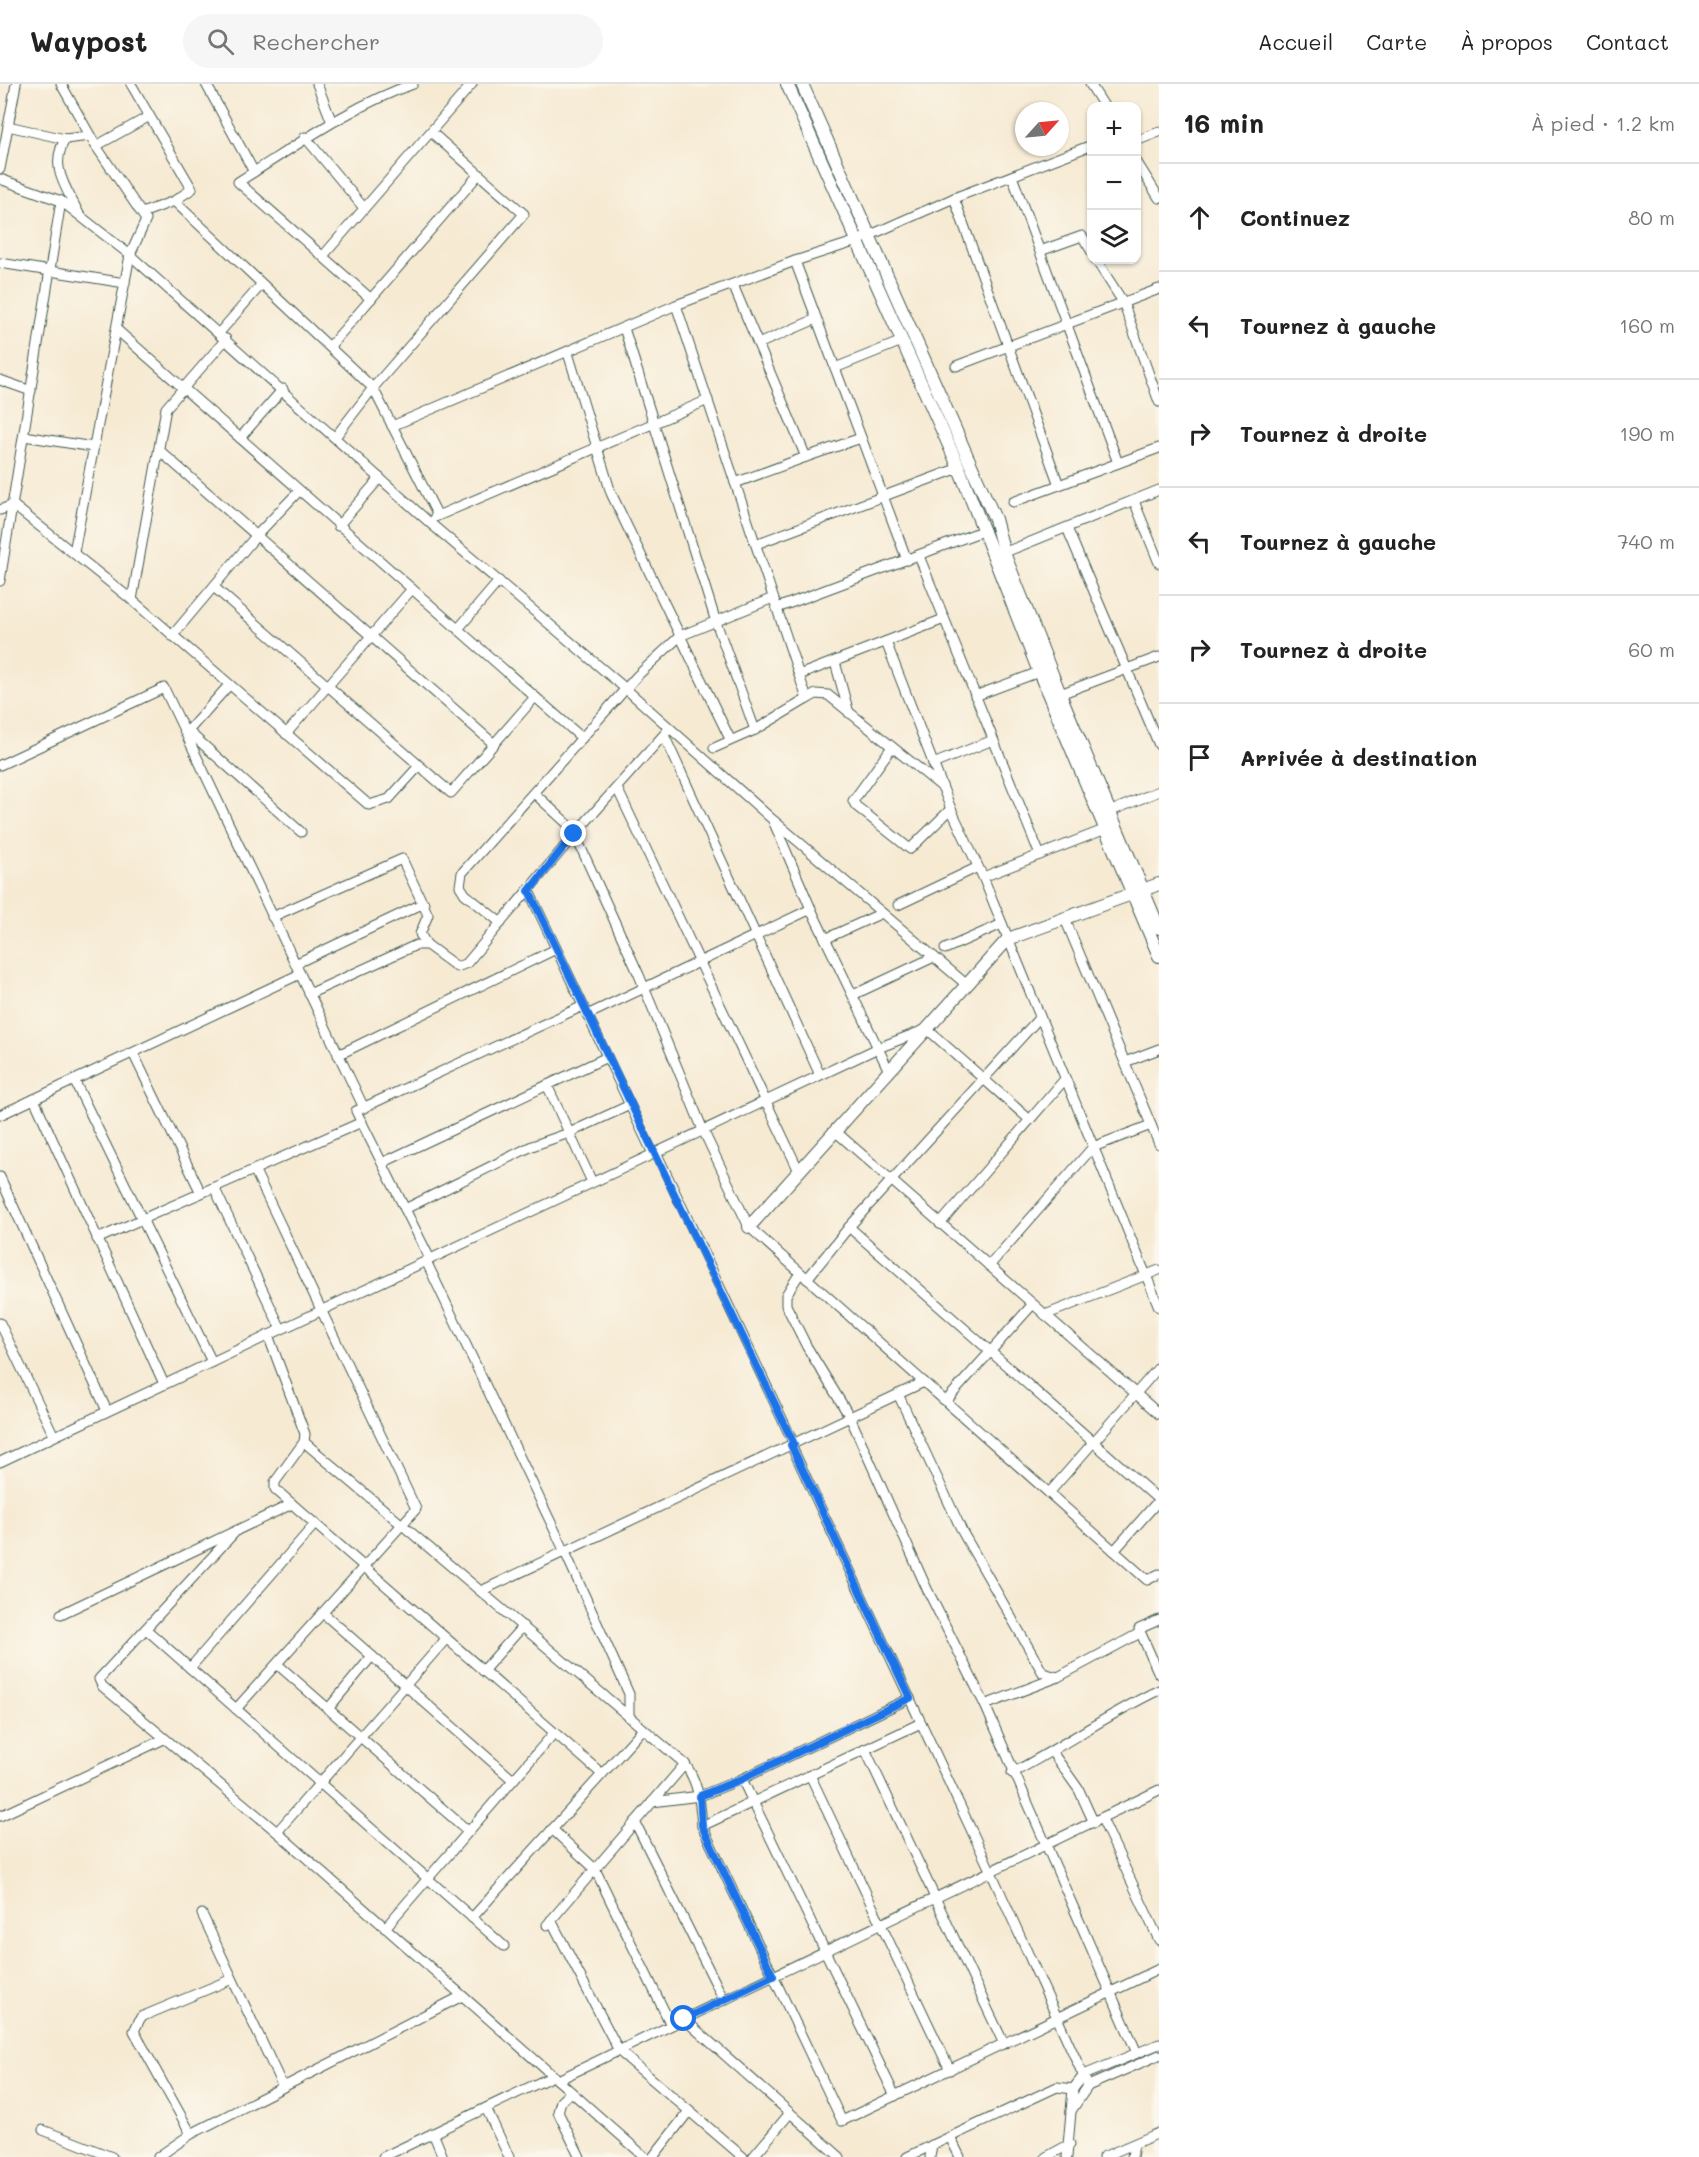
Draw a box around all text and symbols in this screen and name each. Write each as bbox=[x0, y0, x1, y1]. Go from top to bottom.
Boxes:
search box bbox=[183, 14, 603, 68]
text: Waypost bbox=[30, 23, 147, 59]
icon: search bbox=[204, 25, 237, 58]
text: Rechercher bbox=[252, 27, 380, 56]
text: Accueil bbox=[1258, 28, 1333, 55]
text: Carte bbox=[1366, 28, 1427, 55]
text: À propos bbox=[1460, 28, 1553, 55]
text: Contact bbox=[1586, 28, 1669, 55]
north arrow bbox=[1015, 102, 1069, 156]
map controls bbox=[1087, 102, 1141, 264]
button: + bbox=[1087, 102, 1141, 156]
text: 16 min bbox=[1183, 106, 1264, 140]
text: À pied · 1.2 km bbox=[1531, 110, 1675, 136]
button: − bbox=[1087, 156, 1141, 210]
icon: ahead bbox=[1183, 201, 1216, 234]
text: Continuez bbox=[1240, 203, 1350, 232]
text: 80 m bbox=[1628, 204, 1675, 230]
button: layers bbox=[1087, 210, 1141, 264]
icon: left bbox=[1183, 309, 1216, 342]
text: Tournez à gauche bbox=[1240, 311, 1436, 340]
text: 160 m bbox=[1619, 312, 1675, 338]
icon: right bbox=[1183, 417, 1216, 450]
text: Tournez à droite bbox=[1240, 419, 1427, 448]
text: 190 m bbox=[1620, 420, 1675, 446]
icon: left bbox=[1183, 525, 1216, 558]
text: Tournez à gauche bbox=[1240, 527, 1436, 556]
text: 740 m bbox=[1617, 528, 1675, 554]
icon: right bbox=[1183, 633, 1216, 666]
text: Tournez à droite bbox=[1240, 635, 1427, 664]
text: 60 m bbox=[1628, 636, 1675, 662]
icon: arrive bbox=[1183, 741, 1216, 774]
text: Arrivée à destination bbox=[1240, 743, 1477, 772]
route end bbox=[560, 820, 586, 846]
route start bbox=[670, 2005, 696, 2031]

